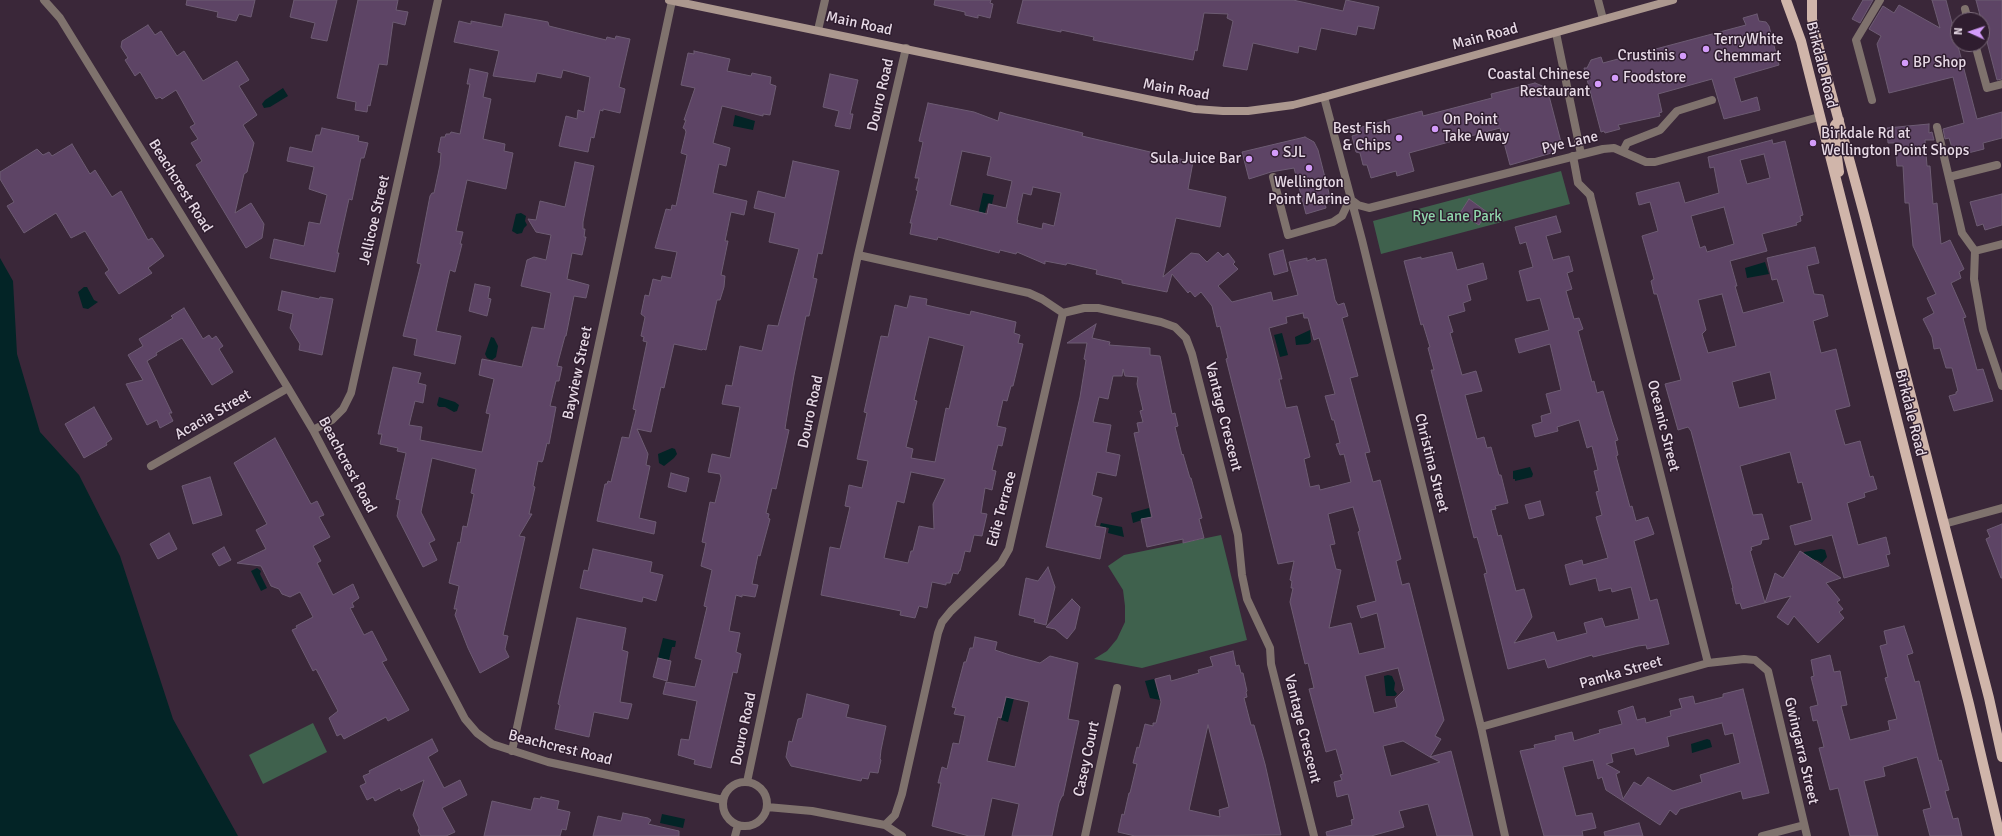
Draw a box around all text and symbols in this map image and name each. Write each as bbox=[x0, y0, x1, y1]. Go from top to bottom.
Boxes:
street label: Main Road bbox=[824, 8, 894, 40]
north arrow bbox=[1950, 12, 1990, 52]
street label: Main Road bbox=[1450, 20, 1520, 54]
street label: Birkdale Road bbox=[1802, 20, 1840, 110]
text: N bbox=[1952, 27, 1965, 36]
place label: TerryWhite Chemmart bbox=[1714, 31, 1784, 66]
marker: TerryWhite Chemmart bbox=[1701, 44, 1711, 54]
place label: Crustinis bbox=[1617, 47, 1675, 65]
marker: Crustinis bbox=[1678, 51, 1688, 61]
place label: BP Shop bbox=[1913, 54, 1966, 72]
street label: Douro Road bbox=[864, 57, 898, 133]
marker: BP Shop bbox=[1900, 58, 1910, 68]
place label: Coastal Chinese Restaurant bbox=[1487, 66, 1590, 101]
place label: Foodstore bbox=[1623, 69, 1686, 87]
marker: Foodstore bbox=[1610, 73, 1620, 83]
street label: Main Road bbox=[1141, 75, 1211, 105]
marker: Coastal Chinese Restaurant bbox=[1593, 79, 1603, 89]
place label: On Point Take Away bbox=[1443, 111, 1509, 146]
place label: Best Fish & Chips bbox=[1333, 120, 1391, 155]
marker: On Point Take Away bbox=[1430, 124, 1440, 134]
place label: Birkdale Rd at Wellington Point Shops bbox=[1821, 125, 1969, 160]
street label: Pye Lane bbox=[1540, 128, 1600, 158]
marker: Best Fish & Chips bbox=[1394, 133, 1404, 143]
street label: Beachcrest Road bbox=[144, 136, 216, 236]
marker: Birkdale Rd at Wellington Point Shops bbox=[1808, 138, 1818, 148]
place label: SJL bbox=[1283, 144, 1306, 162]
marker: SJL bbox=[1270, 148, 1280, 158]
place label: Sula Juice Bar bbox=[1150, 150, 1241, 168]
marker: Sula Juice Bar bbox=[1244, 154, 1254, 164]
marker: Wellington Point Marine bbox=[1304, 163, 1314, 173]
street label: Jellicoe Street bbox=[356, 173, 394, 267]
place label: Wellington Point Marine bbox=[1268, 174, 1350, 209]
park label: Rye Lane Park bbox=[1412, 208, 1502, 226]
street label: Bayview Street bbox=[559, 325, 597, 421]
street label: Vantage Crescent bbox=[1201, 361, 1245, 473]
street label: Birkdale Road bbox=[1891, 368, 1929, 458]
street label: Douro Road bbox=[794, 374, 828, 450]
street label: Oceanic Street bbox=[1643, 378, 1683, 474]
street label: Acacia Street bbox=[172, 386, 254, 444]
street label: Christina Street bbox=[1410, 412, 1452, 514]
street label: Beachcrest Road bbox=[314, 414, 380, 516]
street label: Edie Terrace bbox=[983, 469, 1021, 549]
street label: Pamka Street bbox=[1578, 653, 1664, 693]
street label: Vantage Crescent bbox=[1280, 673, 1324, 785]
street label: Douro Road bbox=[727, 691, 761, 767]
street label: Gwingarra Street bbox=[1780, 696, 1822, 806]
street label: Casey Court bbox=[1070, 720, 1104, 798]
street label: Beachcrest Road bbox=[506, 726, 614, 770]

